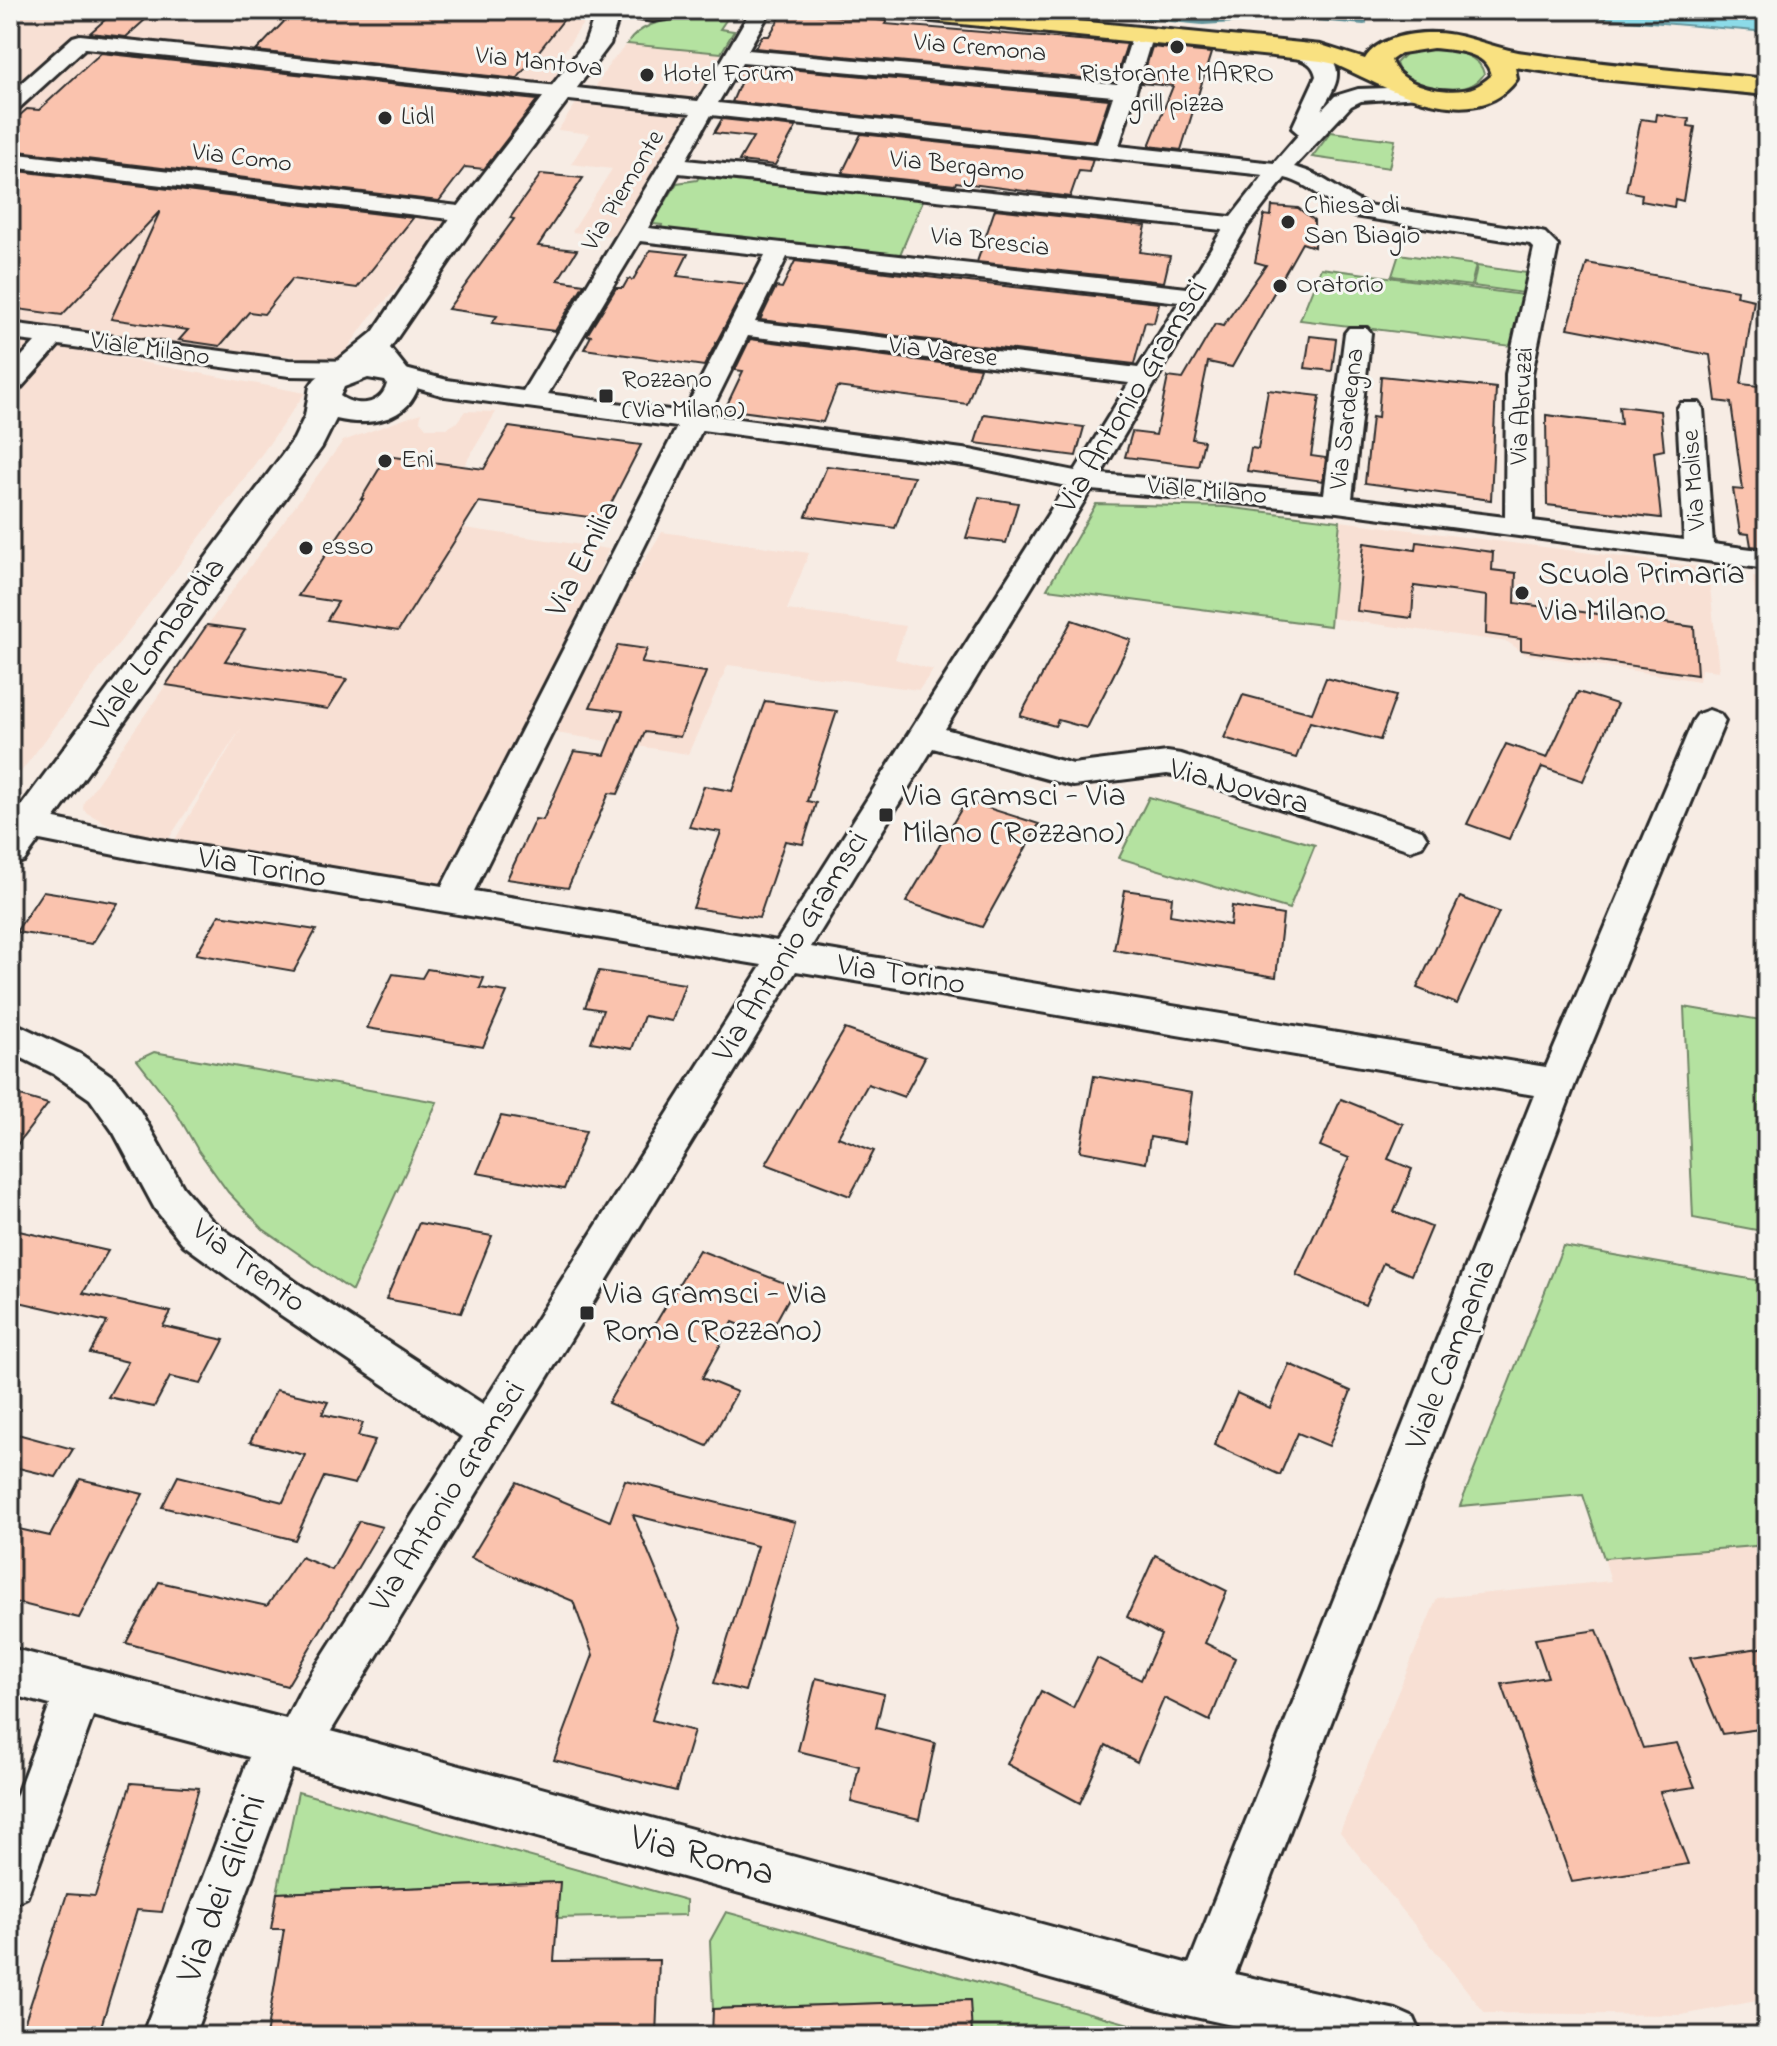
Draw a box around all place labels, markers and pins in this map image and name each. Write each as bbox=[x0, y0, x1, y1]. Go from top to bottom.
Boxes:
marker: Ristorante MARRO grill pizza bbox=[1168, 38, 1186, 56]
place label: Hotel Forum bbox=[663, 56, 794, 94]
place label: Ristorante MARRO grill pizza bbox=[1080, 56, 1274, 124]
marker: Hotel Forum bbox=[638, 66, 656, 84]
place label: Lidl bbox=[401, 99, 434, 137]
marker: Lidl bbox=[376, 109, 394, 127]
place label: Chiesa di San Biagio bbox=[1304, 188, 1420, 256]
marker: Chiesa di San Biagio bbox=[1279, 213, 1297, 231]
place label: Oratorio bbox=[1296, 267, 1384, 305]
marker: Oratorio bbox=[1271, 277, 1289, 295]
place label: Rozzano (Via Milano) bbox=[622, 362, 745, 430]
marker: Rozzano (Via Milano) bbox=[597, 387, 615, 405]
place label: Eni bbox=[401, 442, 434, 480]
marker: Eni bbox=[376, 452, 394, 470]
place label: esso bbox=[322, 529, 374, 567]
marker: esso bbox=[297, 539, 315, 557]
place label: Scuola Primaria Via Milano bbox=[1537, 552, 1745, 636]
marker: Scuola Primaria Via Milano bbox=[1513, 584, 1531, 602]
place label: Via Gramsci - Via Milano (Rozzano) bbox=[901, 774, 1126, 858]
marker: Via Gramsci - Via Milano (Rozzano) bbox=[877, 806, 895, 824]
place label: Via Gramsci - Via Roma (Rozzano) bbox=[602, 1272, 827, 1356]
marker: Via Gramsci - Via Roma (Rozzano) bbox=[578, 1304, 596, 1322]

